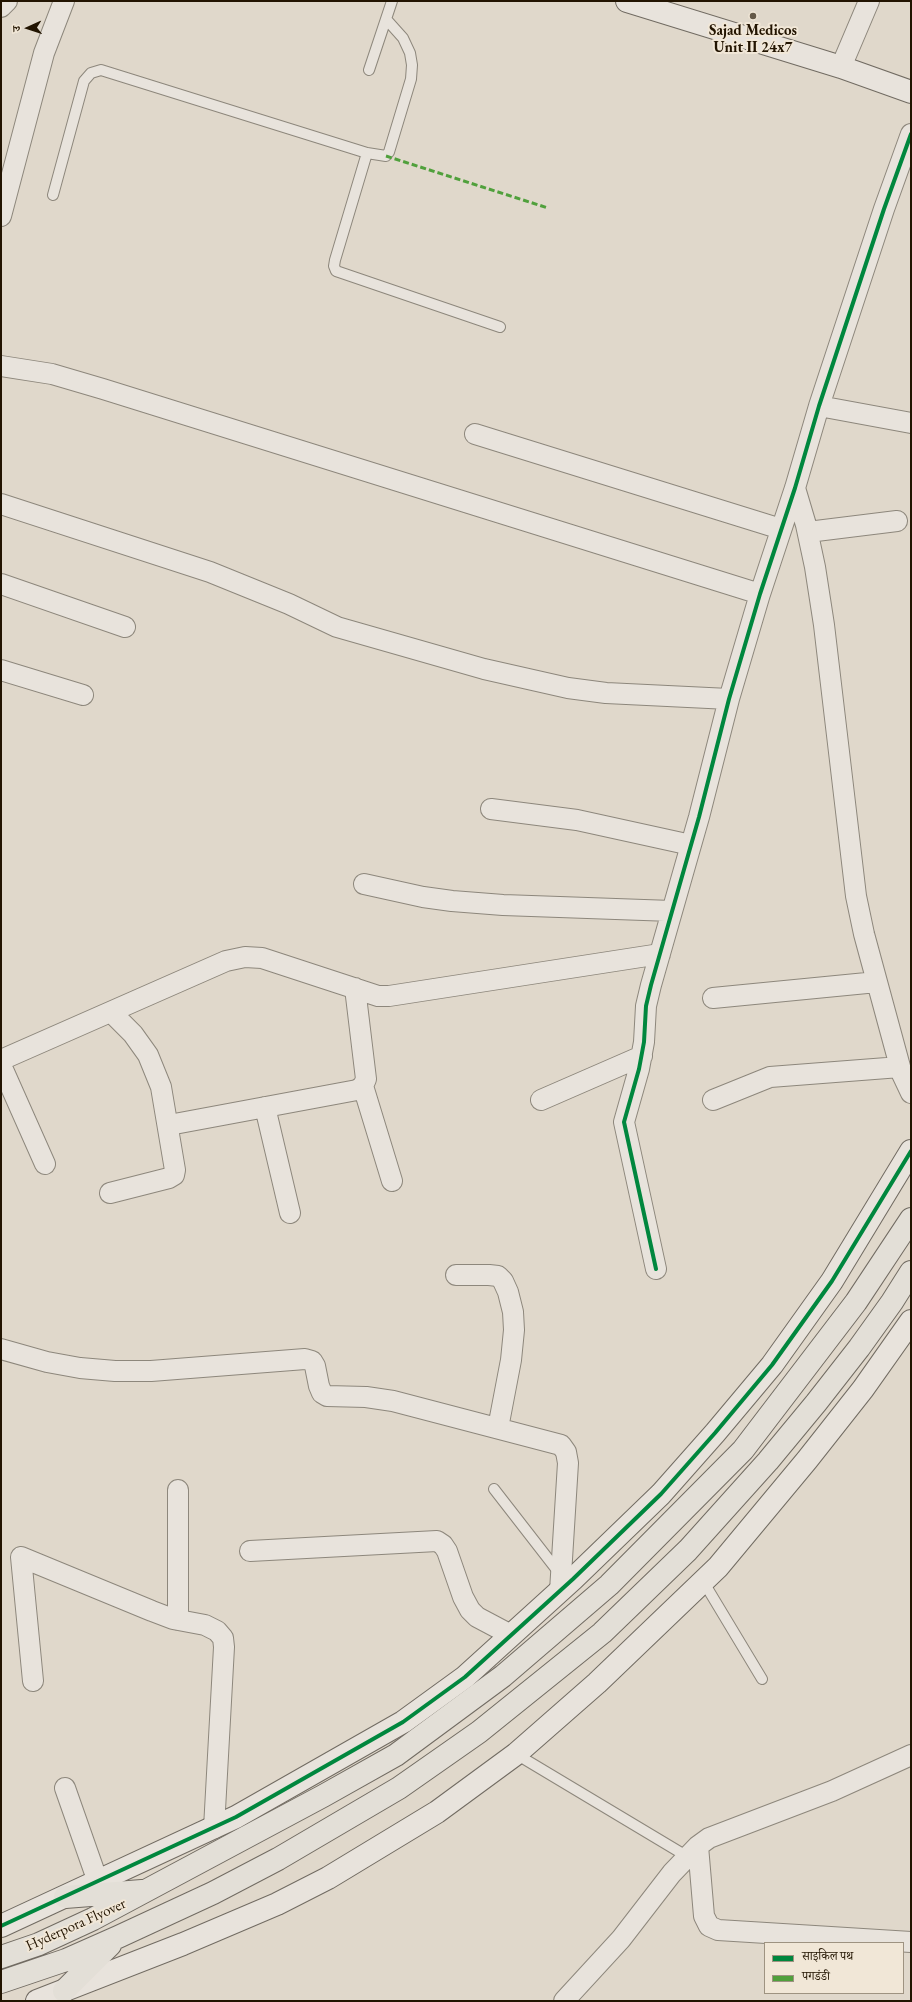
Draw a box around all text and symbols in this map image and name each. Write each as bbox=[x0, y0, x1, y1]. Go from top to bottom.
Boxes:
north arrow bbox=[8, 8, 48, 48]
marker: Sajad Medicos Unit II 24x7 bbox=[748, 11, 758, 21]
place label: Sajad Medicos Unit II 24x7 bbox=[709, 22, 797, 57]
text: उ bbox=[9, 25, 23, 32]
street label: Hyderpora Flyover bbox=[23, 1895, 129, 1955]
legend bbox=[764, 1942, 904, 1994]
text: साइकिल पथ bbox=[802, 1948, 853, 1964]
text: पगडंडी bbox=[802, 1968, 830, 1984]

